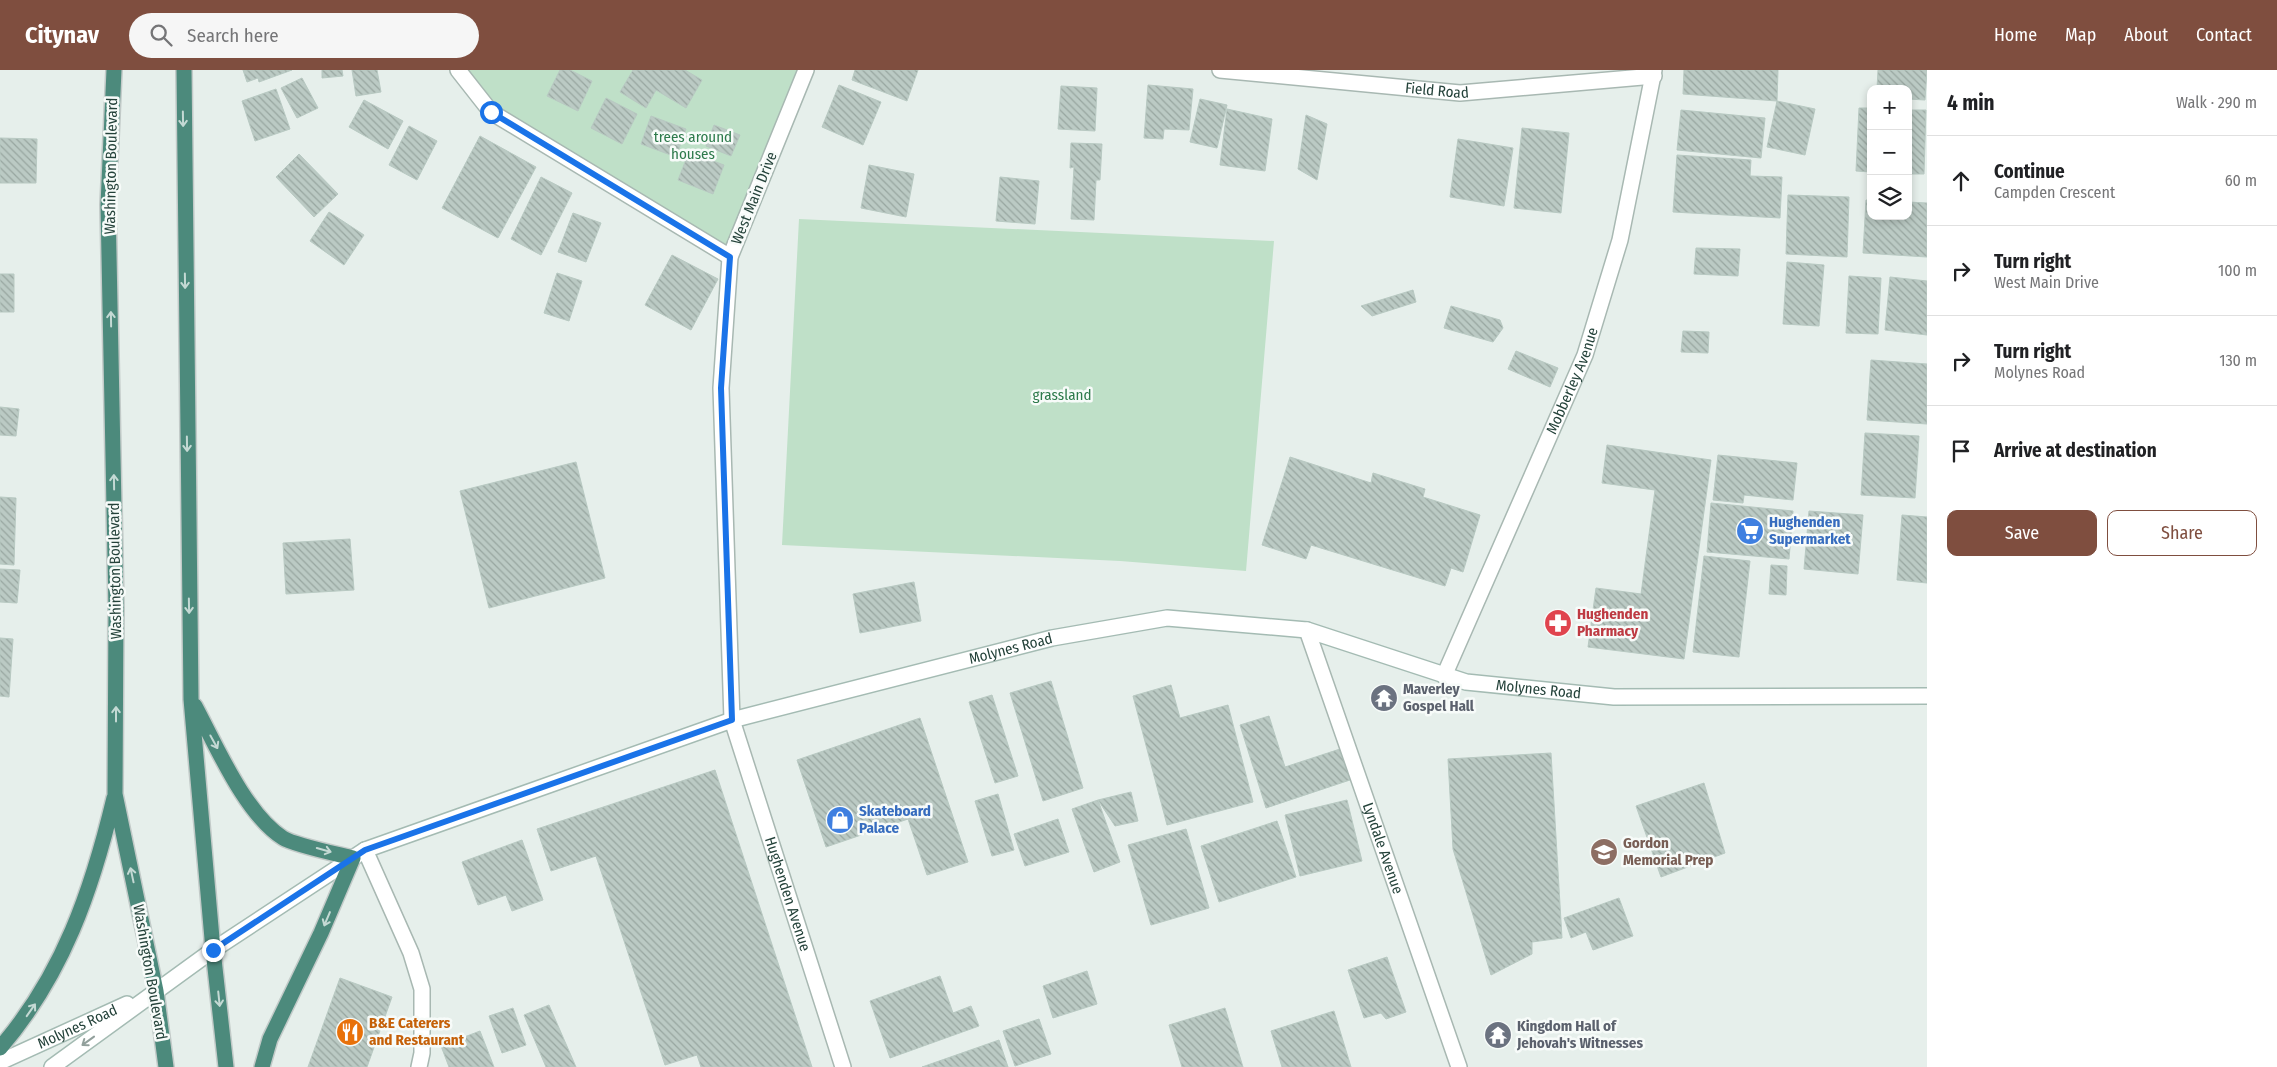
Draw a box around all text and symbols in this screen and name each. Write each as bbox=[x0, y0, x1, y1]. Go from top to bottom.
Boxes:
search box bbox=[129, 13, 479, 58]
text: Citynav bbox=[25, 21, 99, 49]
icon: search bbox=[147, 21, 175, 49]
text: Search here bbox=[187, 24, 279, 47]
text: Home bbox=[1994, 24, 2037, 46]
text: Map bbox=[2065, 24, 2096, 46]
text: About bbox=[2124, 24, 2168, 46]
text: Contact bbox=[2196, 24, 2252, 46]
street label: Field Road bbox=[1404, 79, 1470, 102]
map controls bbox=[1867, 85, 1912, 220]
button: + bbox=[1867, 85, 1912, 130]
text: 4 min bbox=[1947, 90, 1995, 116]
text: Walk · 290 m bbox=[2176, 93, 2257, 112]
street label: Washington Boulevard bbox=[101, 97, 121, 235]
route start bbox=[480, 101, 503, 124]
one-way arrow bbox=[178, 110, 188, 126]
park label: trees around houses bbox=[654, 128, 732, 163]
button: − bbox=[1867, 130, 1912, 175]
street label: West Main Drive bbox=[727, 149, 781, 247]
text: Continue bbox=[1994, 160, 2065, 183]
icon: ahead bbox=[1947, 167, 1975, 195]
text: 60 m bbox=[2225, 171, 2257, 190]
button: layers bbox=[1867, 175, 1912, 220]
text: Campden Crescent bbox=[1994, 183, 2115, 202]
text: Turn right bbox=[1994, 250, 2071, 273]
icon: right bbox=[1947, 257, 1975, 285]
text: 100 m bbox=[2218, 261, 2257, 280]
one-way arrow bbox=[180, 272, 190, 289]
text: West Main Drive bbox=[1994, 273, 2099, 292]
one-way arrow bbox=[106, 311, 116, 328]
street label: Mobberley Avenue bbox=[1542, 325, 1602, 437]
text: Turn right bbox=[1994, 340, 2071, 363]
icon: right bbox=[1947, 347, 1975, 375]
text: 130 m bbox=[2219, 351, 2257, 370]
text: Molynes Road bbox=[1994, 363, 2085, 382]
park label: grassland bbox=[1033, 386, 1091, 404]
one-way arrow bbox=[182, 435, 192, 451]
icon: arrive bbox=[1947, 437, 1975, 465]
text: Arrive at destination bbox=[1994, 439, 2157, 462]
one-way arrow bbox=[109, 474, 119, 490]
street label: Washington Boulevard bbox=[105, 502, 125, 640]
button: Save bbox=[1947, 510, 2097, 556]
button: Share bbox=[2107, 510, 2257, 556]
place label: Hughenden Supermarket bbox=[1769, 513, 1851, 548]
supermarket icon: Hughenden Supermarket bbox=[1735, 516, 1765, 546]
one-way arrow bbox=[185, 598, 194, 614]
place label: Hughenden Pharmacy bbox=[1577, 605, 1648, 640]
pharmacy icon: Hughenden Pharmacy bbox=[1543, 608, 1573, 638]
street label: Molynes Road bbox=[967, 629, 1054, 668]
street label: Molynes Road bbox=[1495, 676, 1582, 703]
place label: Maverley Gospel Hall bbox=[1403, 680, 1475, 715]
temple icon: Maverley Gospel Hall bbox=[1369, 683, 1399, 713]
one-way arrow bbox=[111, 706, 121, 722]
one-way arrow bbox=[210, 734, 220, 748]
street label: Lyndale Avenue bbox=[1359, 800, 1407, 896]
place label: Skateboard Palace bbox=[859, 802, 931, 837]
shop icon: Skateboard Palace bbox=[825, 805, 855, 835]
street label: Hughenden Avenue bbox=[761, 834, 814, 954]
place label: Gordon Memorial Prep bbox=[1623, 834, 1713, 869]
school or university icon: Gordon Memorial Prep bbox=[1589, 837, 1619, 867]
one-way arrow bbox=[316, 846, 332, 856]
one-way arrow bbox=[127, 867, 136, 883]
street label: Washington Boulevard bbox=[129, 903, 171, 1041]
one-way arrow bbox=[321, 911, 331, 926]
route end bbox=[202, 939, 225, 962]
one-way arrow bbox=[214, 990, 224, 1006]
street label: Molynes Road bbox=[35, 1001, 120, 1053]
one-way arrow bbox=[26, 1003, 36, 1017]
place label: B&E Caterers and Restaurant bbox=[369, 1014, 465, 1049]
restaurant icon: B&E Caterers and Restaurant bbox=[335, 1017, 365, 1047]
place label: Kingdom Hall of Jehovah's Witnesses bbox=[1516, 1017, 1643, 1052]
temple icon: Kingdom Hall of Jehovah's Witnesses bbox=[1483, 1020, 1513, 1050]
one-way arrow bbox=[81, 1036, 95, 1046]

